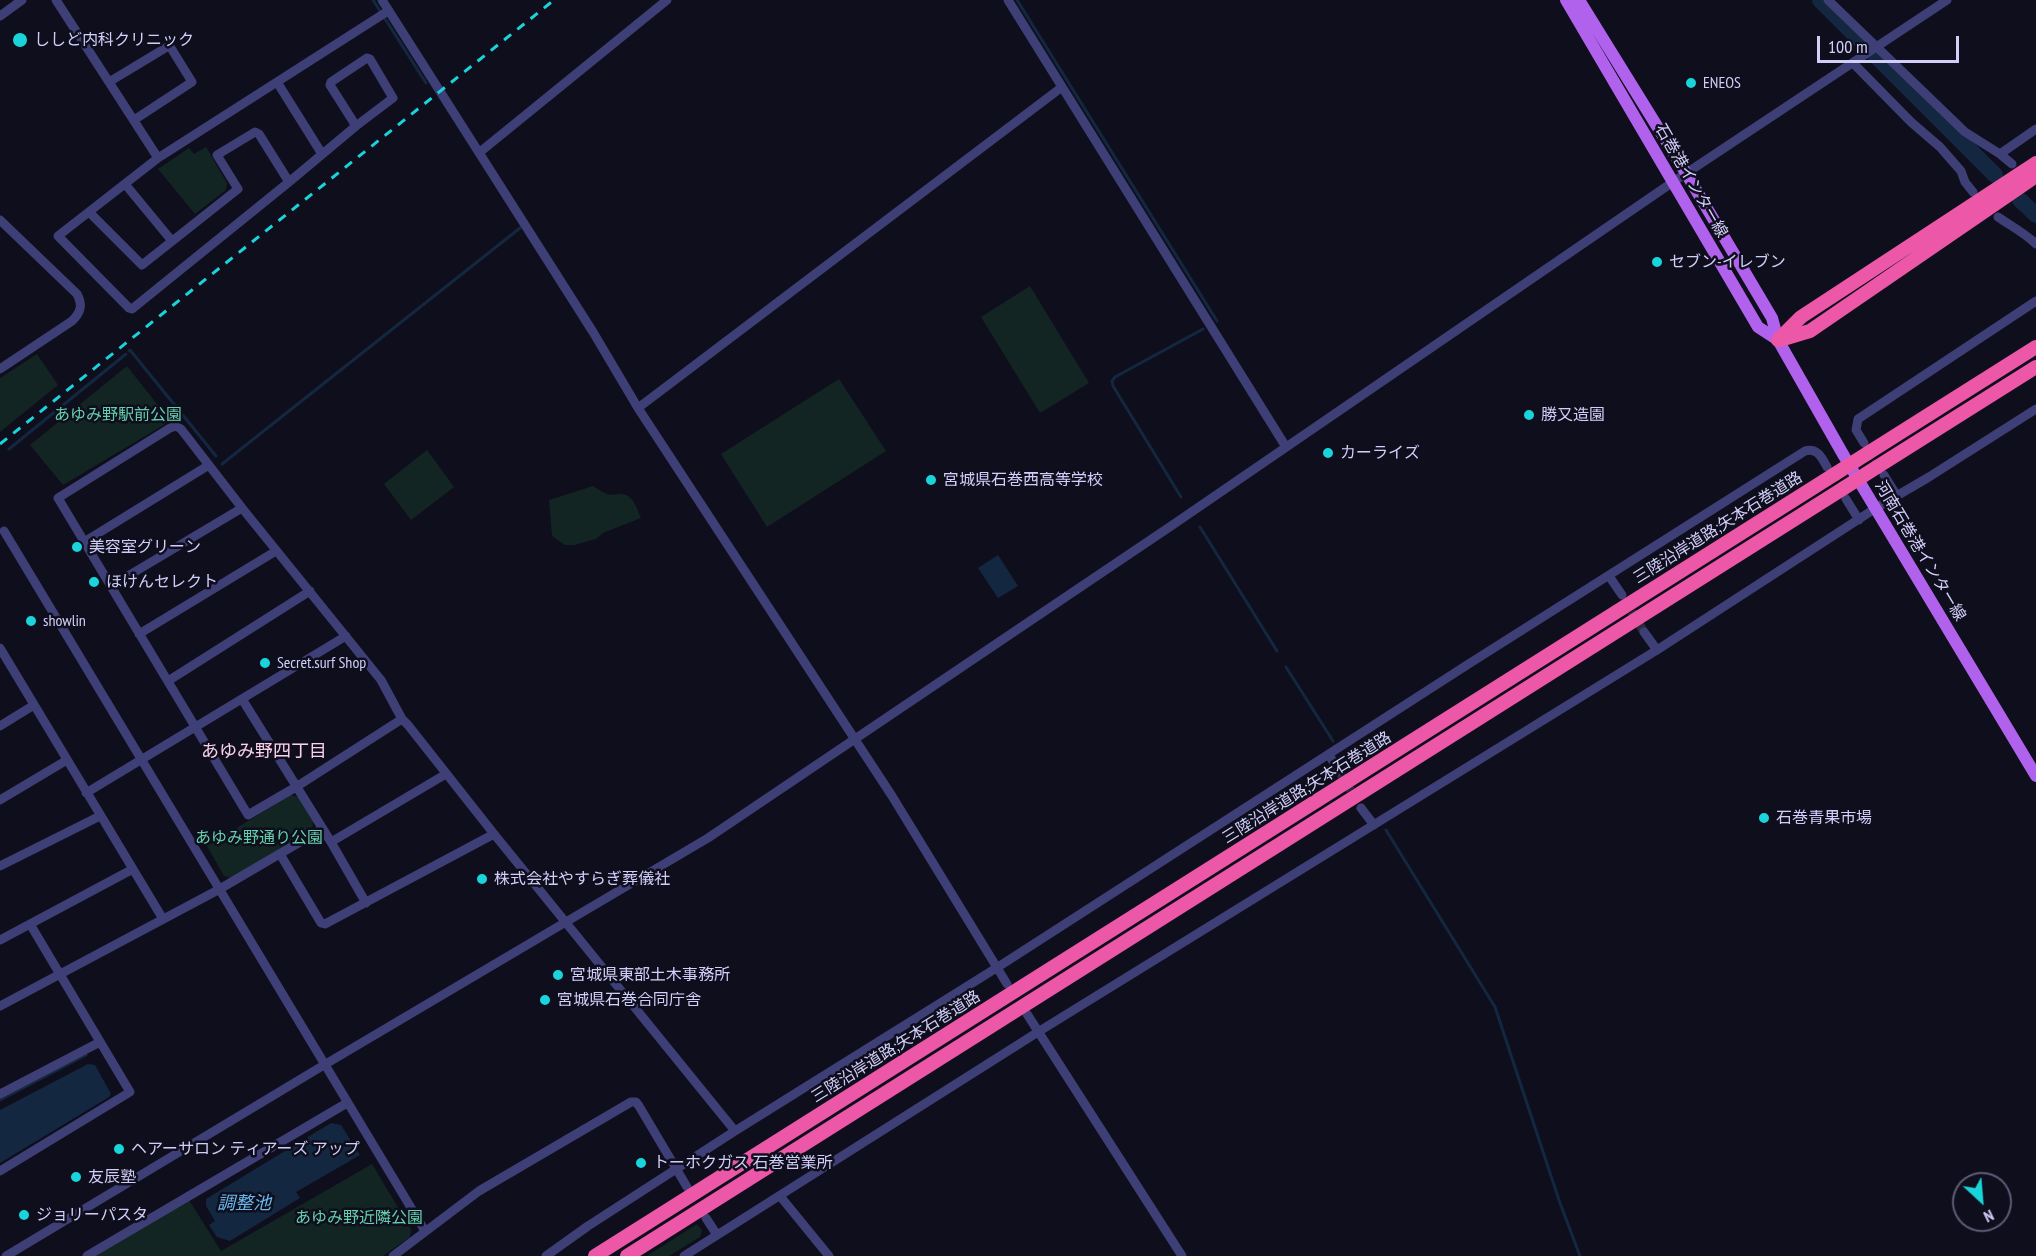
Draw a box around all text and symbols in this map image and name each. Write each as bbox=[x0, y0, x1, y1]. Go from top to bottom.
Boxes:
scale bar bbox=[1820, 24, 1962, 62]
place label: ししど内科クリニック bbox=[34, 30, 194, 50]
marker: ししど内科クリニック bbox=[11, 31, 29, 49]
text: 100 m bbox=[1828, 35, 1868, 58]
place label: ENEOS bbox=[1703, 73, 1741, 93]
marker: ENEOS bbox=[1684, 76, 1698, 90]
street label: 石巻港インター線 bbox=[1651, 121, 1731, 241]
place label: セブン-イレブン bbox=[1669, 252, 1786, 272]
marker: セブン-イレブン bbox=[1650, 255, 1664, 269]
park label: あゆみ野駅前公園 bbox=[54, 405, 182, 425]
place label: 勝又造園 bbox=[1541, 405, 1605, 425]
marker: 勝又造園 bbox=[1522, 408, 1536, 422]
place label: カーライズ bbox=[1340, 443, 1420, 463]
marker: カーライズ bbox=[1321, 446, 1335, 460]
street label: 三陸沿岸道路;矢本石巻道路 bbox=[1630, 468, 1806, 588]
place label: 宮城県石巻西高等学校 bbox=[943, 470, 1103, 490]
marker: 宮城県石巻西高等学校 bbox=[924, 473, 938, 487]
street label: 河南石巻港インター線 bbox=[1871, 477, 1969, 625]
place label: 美容室グリーン bbox=[89, 537, 201, 557]
marker: 美容室グリーン bbox=[70, 540, 84, 554]
place label: ほけんセレクト bbox=[106, 572, 218, 592]
marker: ほけんセレクト bbox=[87, 575, 101, 589]
place label: showlin bbox=[43, 611, 86, 631]
marker: showlin bbox=[24, 614, 38, 628]
place label: Secret.surf Shop bbox=[277, 653, 366, 673]
marker: Secret.surf Shop bbox=[258, 656, 272, 670]
street label: 三陸沿岸道路;矢本石巻道路 bbox=[1219, 728, 1395, 848]
district label: あゆみ野四丁目 bbox=[201, 741, 327, 763]
place label: 石巻青果市場 bbox=[1776, 808, 1872, 828]
marker: 石巻青果市場 bbox=[1757, 811, 1771, 825]
park label: あゆみ野通り公園 bbox=[195, 828, 323, 848]
place label: 株式会社やすらぎ葬儀社 bbox=[494, 869, 670, 889]
marker: 株式会社やすらぎ葬儀社 bbox=[475, 872, 489, 886]
place label: 宮城県東部土木事務所 bbox=[570, 965, 730, 985]
marker: 宮城県東部土木事務所 bbox=[551, 968, 565, 982]
street label: 三陸沿岸道路;矢本石巻道路 bbox=[808, 987, 984, 1107]
place label: 宮城県石巻合同庁舎 bbox=[557, 990, 701, 1010]
marker: 宮城県石巻合同庁舎 bbox=[538, 993, 552, 1007]
place label: ヘアーサロン ティアーズ アップ bbox=[131, 1139, 360, 1159]
marker: ヘアーサロン ティアーズ アップ bbox=[112, 1142, 126, 1156]
place label: トーホクガス 石巻営業所 bbox=[653, 1153, 832, 1173]
marker: トーホクガス 石巻営業所 bbox=[634, 1156, 648, 1170]
place label: 友辰塾 bbox=[88, 1167, 136, 1187]
marker: 友辰塾 bbox=[69, 1170, 83, 1184]
north arrow bbox=[1952, 1172, 2012, 1232]
water label: 調整池 bbox=[217, 1193, 271, 1215]
place label: ジョリーパスタ bbox=[36, 1205, 148, 1225]
text: N bbox=[1981, 1205, 1997, 1227]
marker: ジョリーパスタ bbox=[17, 1208, 31, 1222]
park label: あゆみ野近隣公園 bbox=[295, 1208, 423, 1228]

